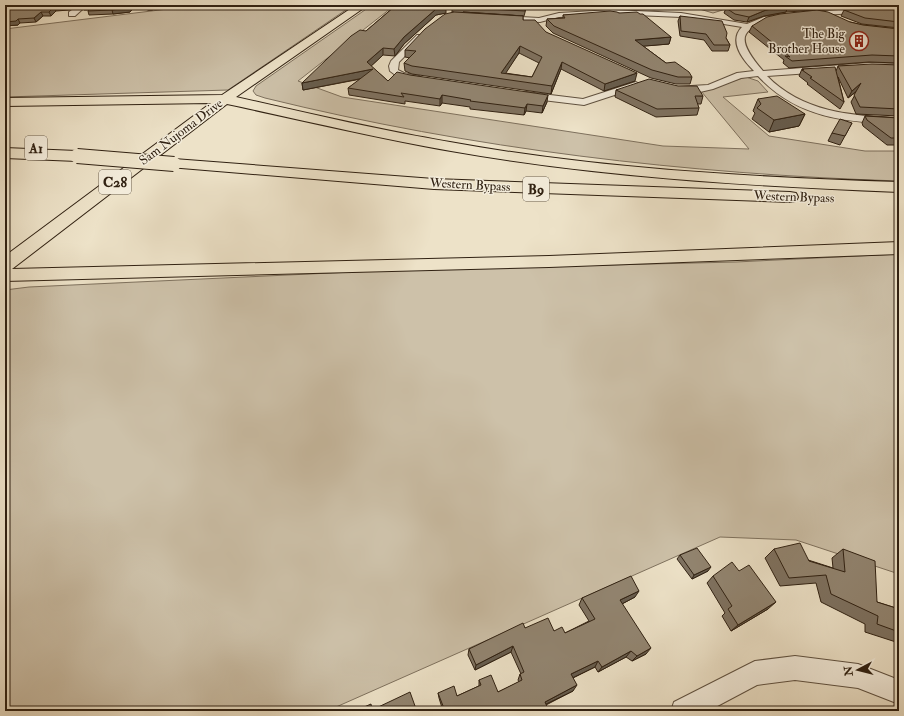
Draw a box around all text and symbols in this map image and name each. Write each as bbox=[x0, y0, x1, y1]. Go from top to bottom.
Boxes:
place label: The Big Brother House bbox=[768, 26, 846, 57]
building icon: The Big Brother House bbox=[848, 30, 870, 52]
street label: Sam Nujoma Drive bbox=[136, 95, 226, 169]
road number: A1 bbox=[25, 136, 47, 160]
road number: C28 bbox=[99, 170, 131, 194]
street label: Western Bypass bbox=[428, 175, 511, 196]
road number: B9 bbox=[523, 177, 549, 201]
street label: Western Bypass bbox=[752, 188, 835, 207]
north arrow bbox=[838, 650, 878, 690]
text: N bbox=[841, 664, 856, 678]

